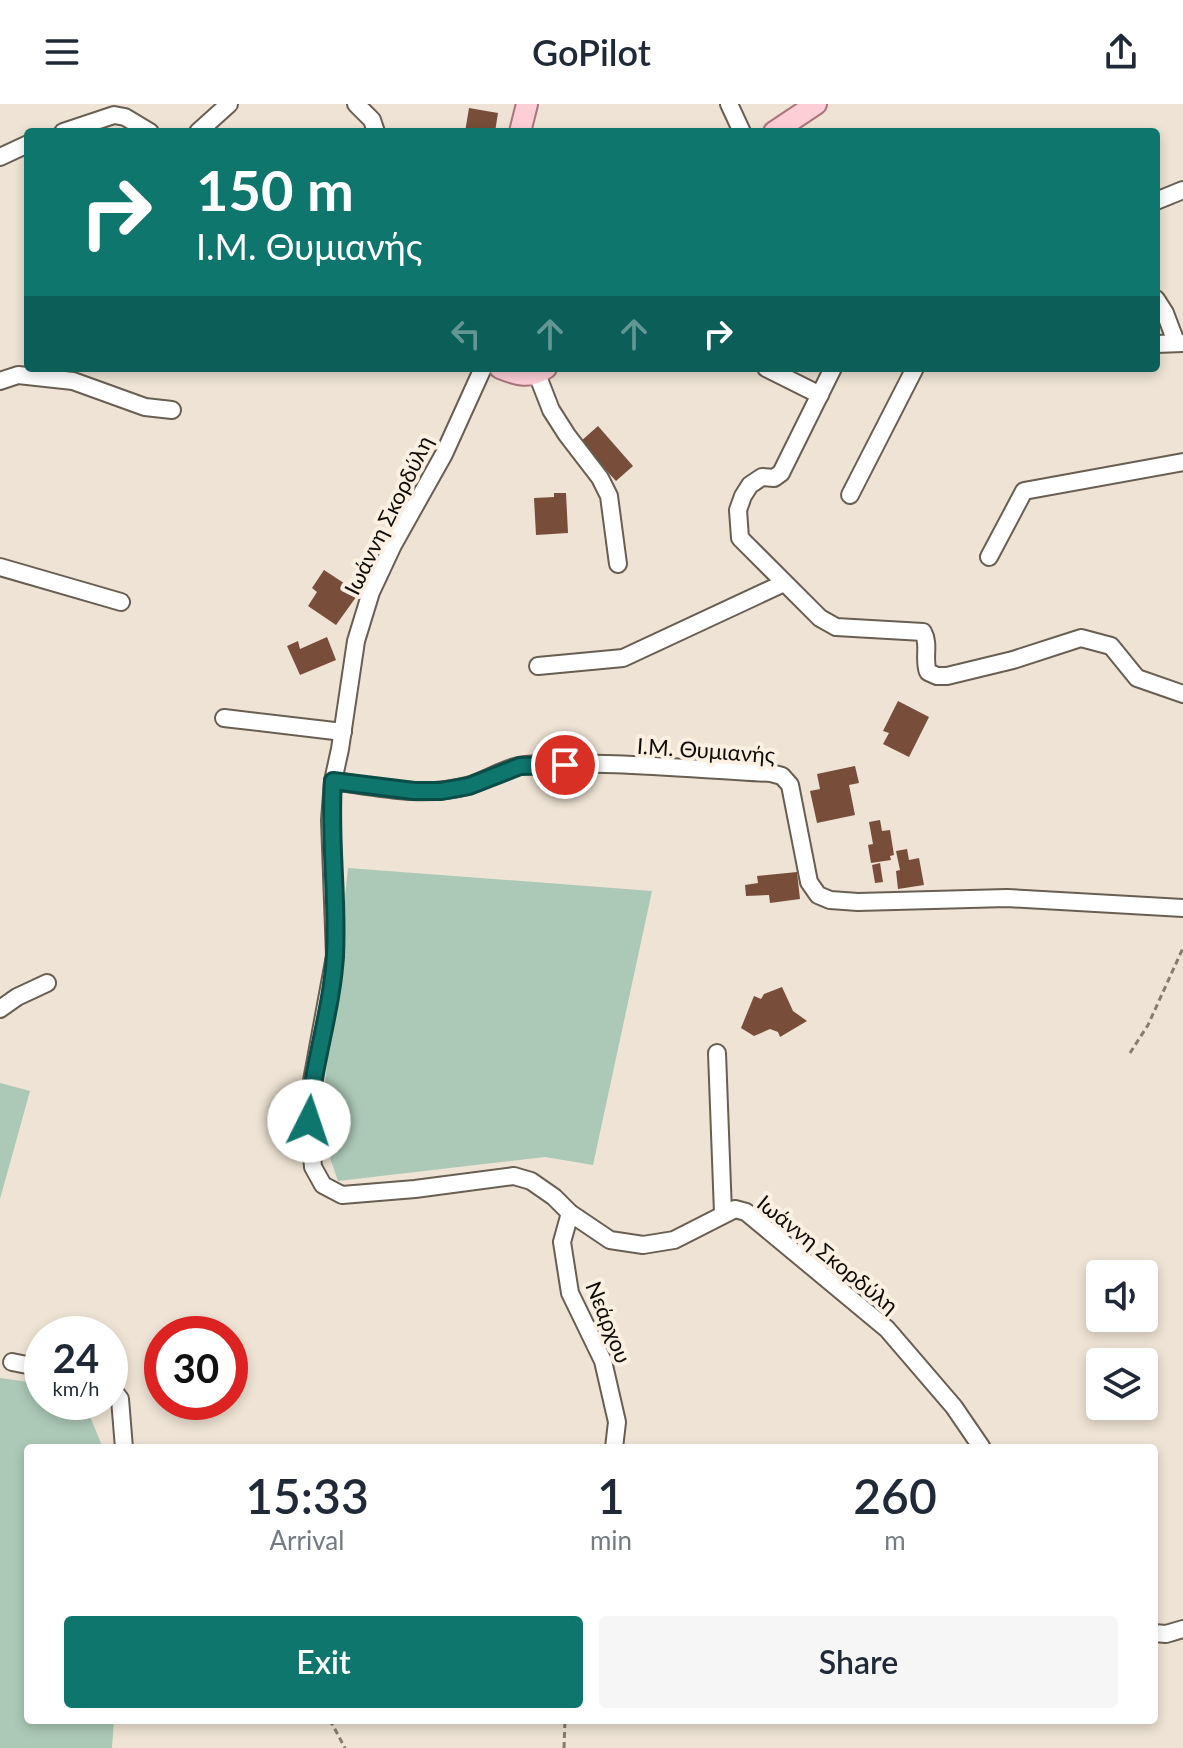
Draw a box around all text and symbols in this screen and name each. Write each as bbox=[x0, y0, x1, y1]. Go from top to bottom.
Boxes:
icon: menu bbox=[40, 30, 84, 74]
text: GoPilot bbox=[532, 30, 651, 74]
icon: share bbox=[1099, 30, 1143, 74]
text: 150 m bbox=[196, 156, 354, 223]
icon: right bbox=[64, 160, 168, 264]
text: Ι.Μ. Θυμιανής bbox=[196, 224, 422, 268]
icon: left bbox=[444, 312, 488, 356]
icon: ahead bbox=[528, 312, 572, 356]
icon: ahead bbox=[612, 312, 656, 356]
icon: right bbox=[696, 312, 740, 356]
street label: Ιωάννη Σκορδύλη bbox=[338, 431, 438, 599]
pin bbox=[531, 731, 599, 799]
street label: Ι.Μ. Θυμιανής bbox=[636, 732, 776, 768]
icon: arrive bbox=[543, 743, 587, 787]
position arrow bbox=[267, 1079, 351, 1163]
street label: Ιωάννη Σκορδύλη bbox=[752, 1189, 904, 1319]
map controls bbox=[1086, 1260, 1158, 1420]
button: sound bbox=[1086, 1260, 1158, 1332]
street label: Νεάρχου bbox=[580, 1277, 638, 1367]
speed limit sign: 30 bbox=[144, 1316, 248, 1420]
text: 24 bbox=[53, 1334, 99, 1382]
button: layers bbox=[1086, 1348, 1158, 1420]
text: km/h bbox=[53, 1376, 99, 1400]
text: 15:33 bbox=[245, 1467, 369, 1524]
text: 1 bbox=[597, 1467, 625, 1524]
text: 260 bbox=[853, 1467, 937, 1524]
text: Arrival bbox=[270, 1524, 344, 1556]
text: min bbox=[590, 1524, 632, 1556]
text: m bbox=[884, 1524, 906, 1556]
button: Exit bbox=[64, 1616, 583, 1708]
button: Share bbox=[599, 1616, 1118, 1708]

